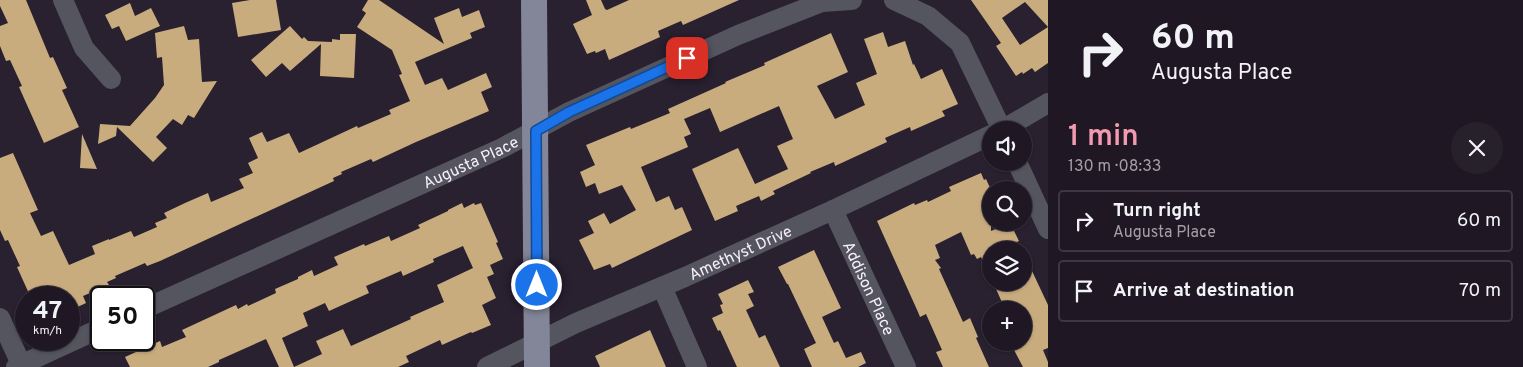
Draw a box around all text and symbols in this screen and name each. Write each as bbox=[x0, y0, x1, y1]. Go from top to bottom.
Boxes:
text: 60 m bbox=[1151, 17, 1235, 61]
icon: right bbox=[1068, 20, 1133, 85]
pin bbox=[666, 37, 708, 79]
icon: arrive bbox=[673, 44, 701, 72]
text: Augusta Place bbox=[1151, 60, 1292, 87]
text: 1 min bbox=[1068, 119, 1139, 156]
map controls bbox=[982, 121, 1032, 351]
button: sound bbox=[982, 121, 1032, 171]
button: close bbox=[1451, 122, 1503, 174]
street label: Augusta Place bbox=[420, 133, 523, 194]
text: 130 m · 08:33 bbox=[1068, 157, 1161, 177]
button: search bbox=[982, 181, 1032, 231]
text: Turn right bbox=[1113, 199, 1201, 223]
icon: right bbox=[1070, 207, 1098, 235]
text: 60 m bbox=[1457, 209, 1501, 233]
street label: Amethyst Drive bbox=[686, 222, 796, 286]
text: Augusta Place bbox=[1113, 223, 1216, 243]
street label: Addison Place bbox=[837, 239, 898, 339]
button: layers bbox=[982, 241, 1032, 291]
position arrow bbox=[510, 258, 562, 310]
icon: arrive bbox=[1070, 277, 1098, 305]
text: Arrive at destination bbox=[1113, 279, 1294, 303]
text: 70 m bbox=[1459, 279, 1501, 303]
speed limit sign: 50 bbox=[90, 286, 155, 351]
text: 47 bbox=[33, 296, 62, 328]
button: + bbox=[982, 301, 1032, 351]
text: km/h bbox=[33, 323, 62, 339]

